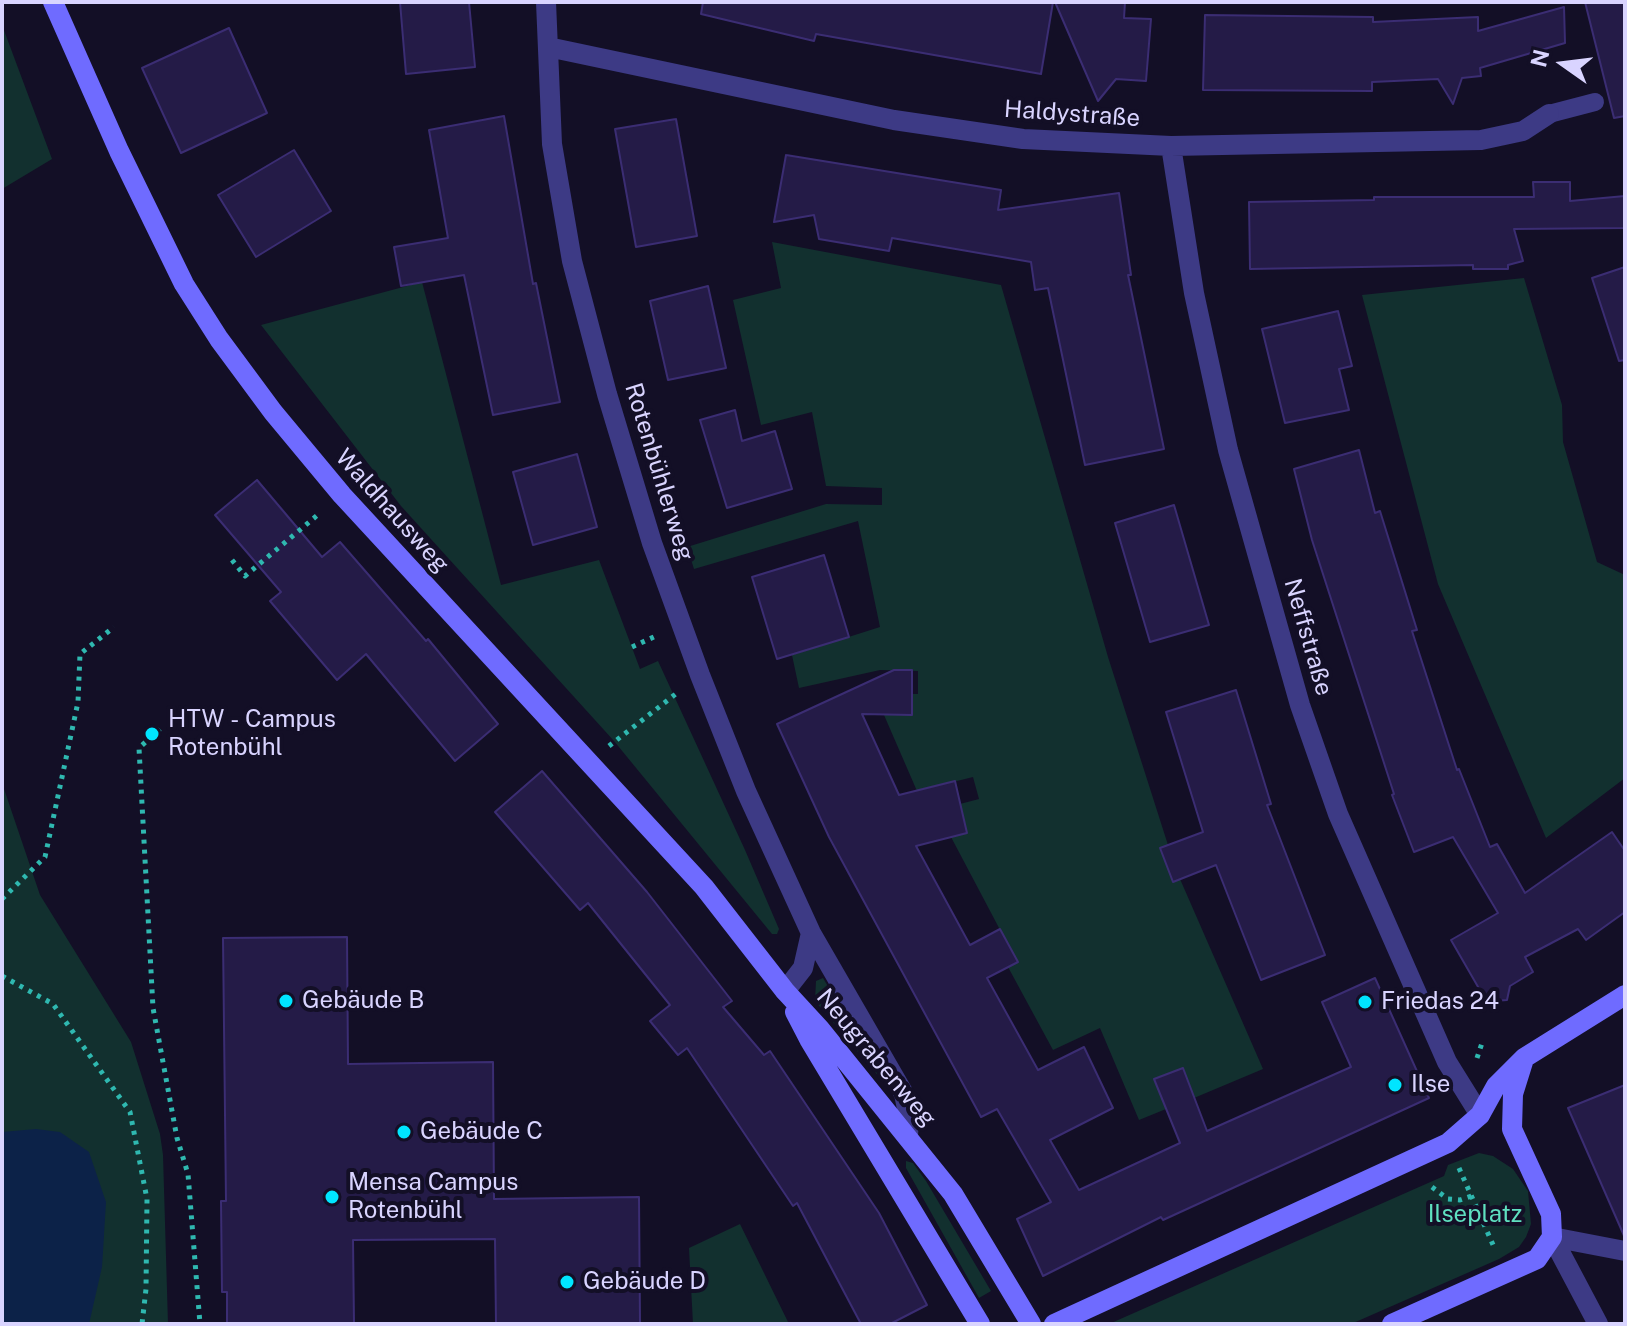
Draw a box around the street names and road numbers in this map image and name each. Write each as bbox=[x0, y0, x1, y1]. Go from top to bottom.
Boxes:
street label: Haldystraße bbox=[1003, 95, 1141, 133]
street label: Rotenbühlerweg bbox=[618, 380, 700, 564]
street label: Waldhausweg bbox=[329, 443, 455, 579]
street label: Neffstraße bbox=[1278, 575, 1338, 699]
street label: Neugrabenweg bbox=[810, 983, 942, 1133]

